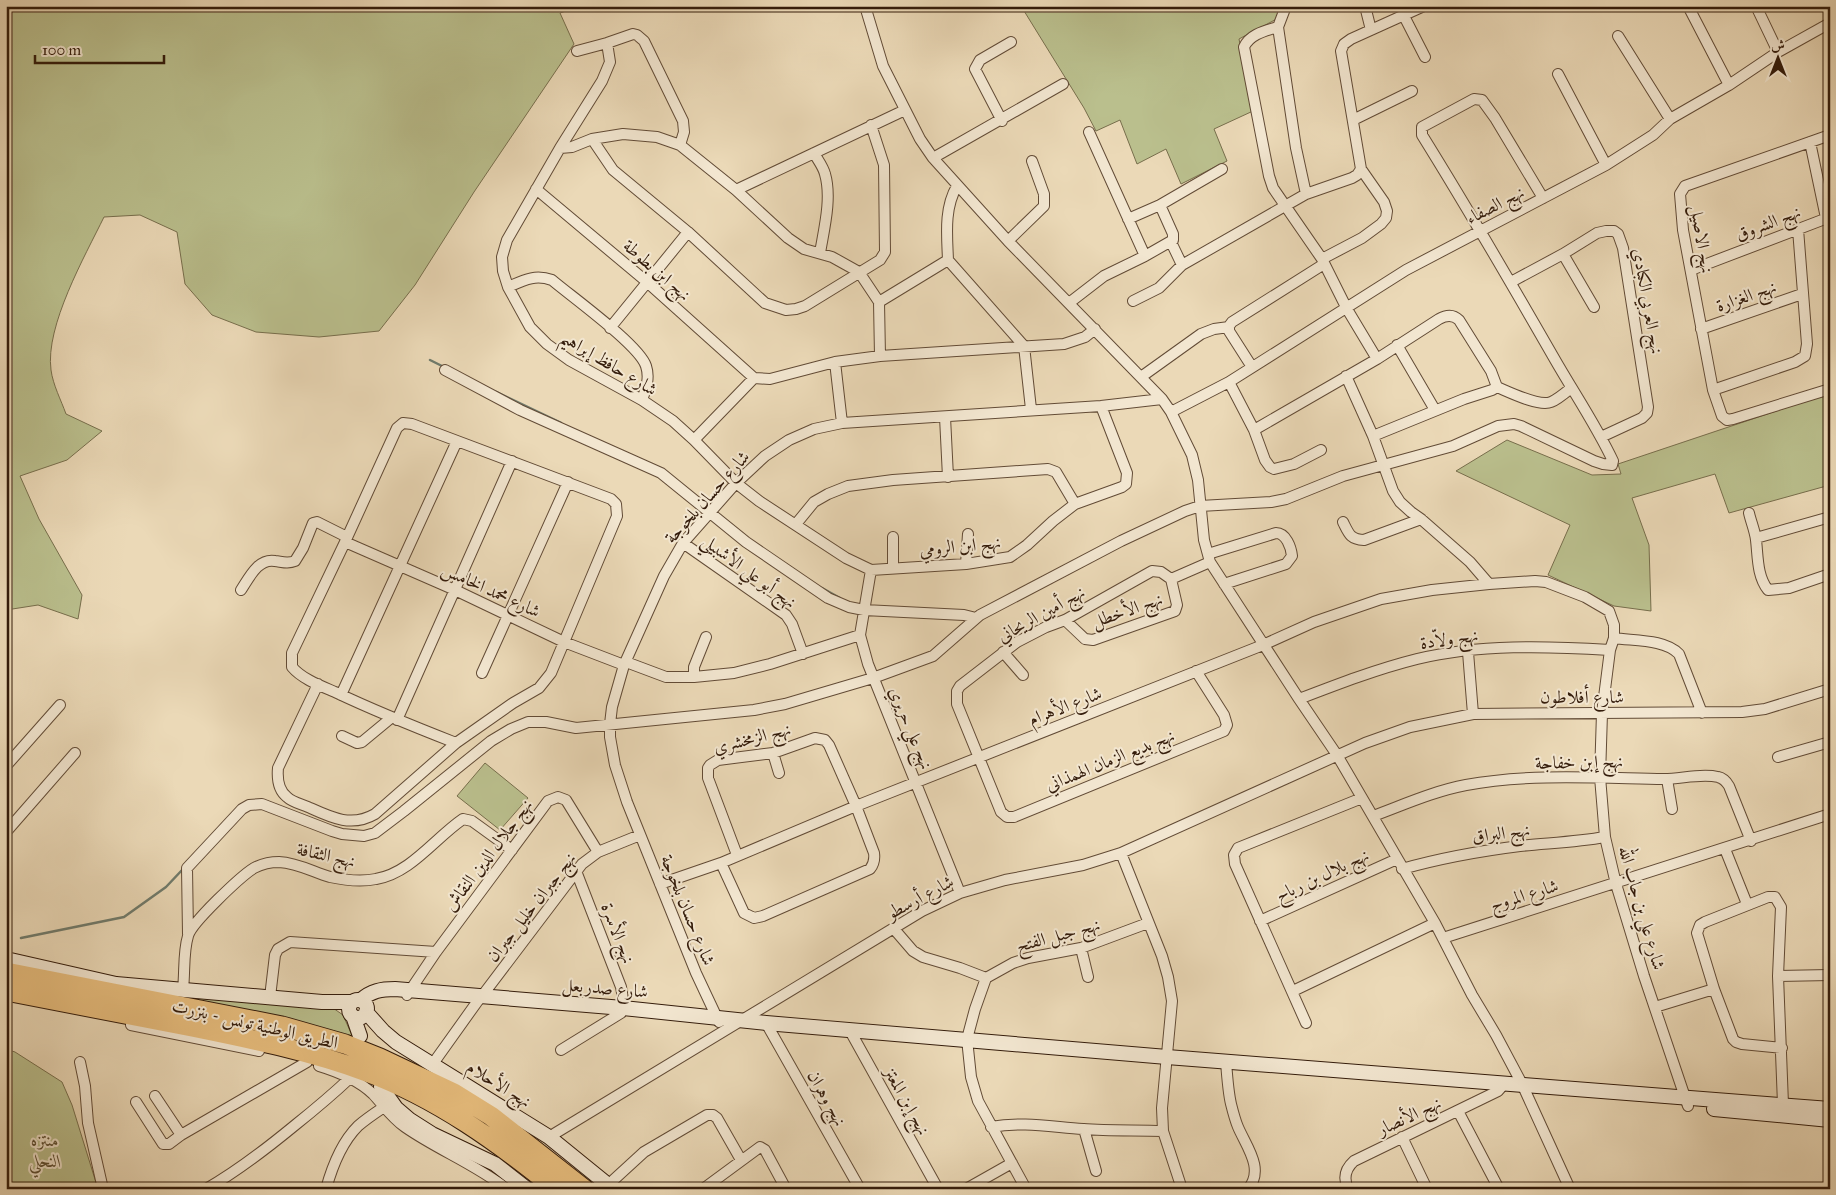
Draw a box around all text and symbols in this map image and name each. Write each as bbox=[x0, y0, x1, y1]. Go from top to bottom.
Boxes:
scale bar bbox=[35, 32, 164, 64]
north arrow bbox=[1754, 32, 1804, 82]
text: ش bbox=[1771, 37, 1785, 54]
text: 100 m bbox=[42, 41, 82, 59]
street label: نهج الصفاء bbox=[1462, 181, 1530, 234]
street label: نهج الشروق bbox=[1732, 200, 1806, 250]
street label: نهج الاصيل bbox=[1681, 203, 1718, 276]
street label: نهج ابن بطوطة bbox=[615, 235, 695, 309]
street label: نهج العربي الكبادي bbox=[1623, 246, 1668, 356]
street label: نهج الغزارة bbox=[1713, 275, 1781, 321]
street label: شارع حافظ إبراهيم bbox=[553, 326, 661, 406]
street label: شارع حسان بلخوجة bbox=[660, 446, 757, 551]
street label: نهج أبو علي الأشبيلي bbox=[694, 528, 802, 618]
street label: نهج ابن الرومي bbox=[918, 531, 1002, 566]
street label: شارع محمد الخامس bbox=[436, 558, 544, 626]
street label: نهج أمين الريحاني bbox=[992, 579, 1091, 652]
street label: نهج الأخطل bbox=[1088, 586, 1167, 637]
street label: نهج ولاّدة bbox=[1418, 623, 1480, 659]
street label: شارع الأهرام bbox=[1024, 680, 1107, 735]
street label: نهج علي حريري bbox=[879, 683, 938, 775]
street label: شارع أفلاطون bbox=[1540, 684, 1624, 712]
street label: نهج الزمخشري bbox=[711, 718, 794, 763]
street label: نهج بديع الزمان الهمذاني bbox=[1042, 724, 1180, 801]
street label: نهج إبن خفاجة bbox=[1535, 750, 1623, 779]
street label: نهج جلال الدين النقاش bbox=[439, 794, 541, 919]
street label: نهج البراق bbox=[1471, 819, 1532, 852]
street label: نهج الثقافة bbox=[293, 838, 357, 877]
street label: شارع علي بن جاب الله bbox=[1608, 843, 1673, 974]
street label: نهج بلال بن رباح bbox=[1272, 844, 1375, 911]
street label: نهج جبران خليل جبران bbox=[481, 848, 585, 969]
street label: شارع حسان بلخوجة bbox=[652, 851, 720, 970]
street label: شارع أرسطو bbox=[880, 868, 959, 928]
street label: شارع المروج bbox=[1487, 874, 1562, 921]
street label: نهج الأسرة bbox=[592, 899, 641, 968]
street label: نهج جبل الفتح bbox=[1013, 913, 1104, 962]
street label: شارع صدربعل bbox=[561, 973, 649, 1007]
street label: الطريق الوطنية تونس - بنزرت bbox=[170, 994, 340, 1055]
street label: نهج الأحلام bbox=[460, 1054, 536, 1117]
street label: نهج إبن المعتز bbox=[874, 1061, 935, 1141]
street label: نهج وهران bbox=[798, 1066, 851, 1132]
street label: نهج الأنصار bbox=[1371, 1090, 1447, 1146]
park label: منتزه النحلي bbox=[28, 1129, 62, 1178]

